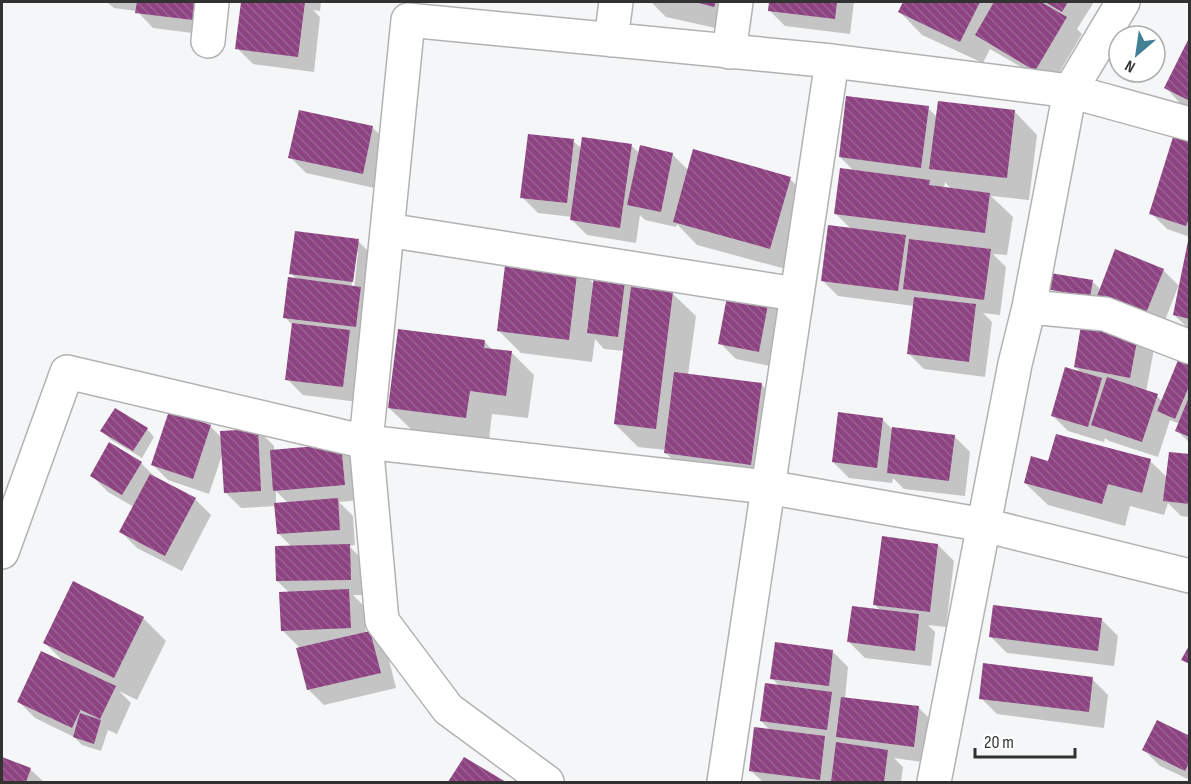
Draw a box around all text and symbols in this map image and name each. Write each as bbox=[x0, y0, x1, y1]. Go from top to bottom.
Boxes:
north arrow bbox=[1107, 24, 1167, 84]
text: N bbox=[1122, 55, 1139, 76]
scale bar bbox=[975, 721, 1076, 759]
text: 20 m bbox=[984, 732, 1014, 753]

